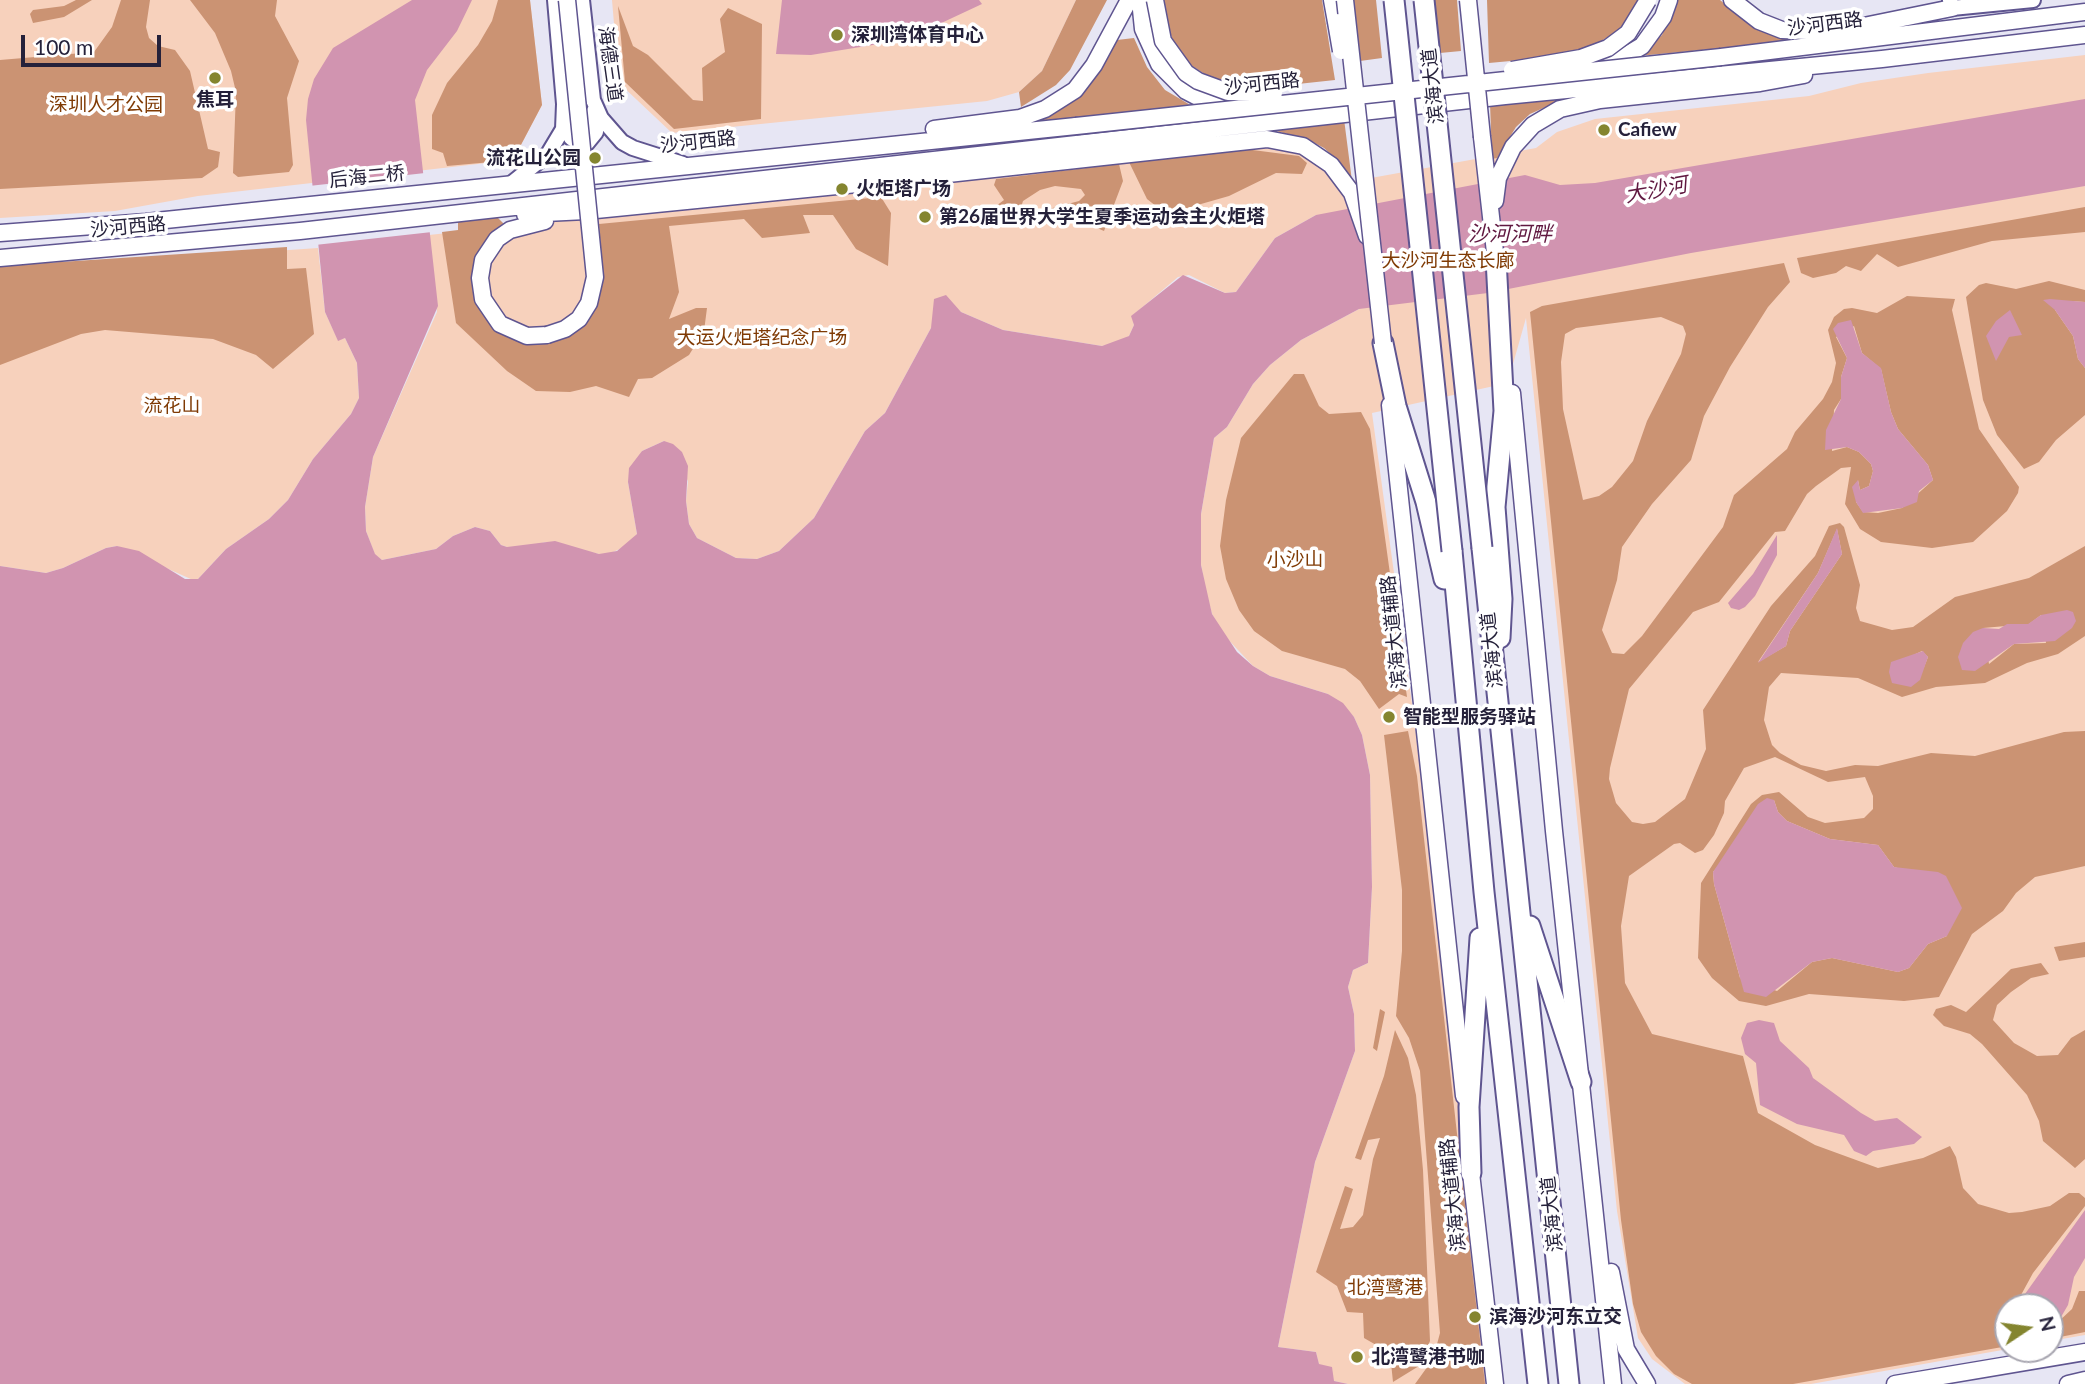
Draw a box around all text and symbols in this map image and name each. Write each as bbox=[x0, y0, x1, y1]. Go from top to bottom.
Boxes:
street label: 沙河西路 bbox=[1786, 8, 1864, 40]
scale bar bbox=[24, 21, 164, 65]
place label: 深圳湾体育中心 bbox=[851, 24, 984, 46]
street label: 海德三道 bbox=[593, 25, 627, 103]
marker: 深圳湾体育中心 bbox=[829, 27, 845, 43]
text: 100 m bbox=[34, 34, 93, 59]
street label: 滨海大道 bbox=[1418, 47, 1448, 125]
street label: 沙河西路 bbox=[1223, 69, 1301, 99]
marker: 焦耳 bbox=[207, 70, 223, 86]
place label: 焦耳 bbox=[196, 89, 234, 111]
park label: 深圳人才公园 bbox=[49, 94, 163, 116]
place label: Cafiew bbox=[1618, 119, 1677, 141]
marker: Cafiew bbox=[1596, 122, 1612, 138]
street label: 沙河西路 bbox=[659, 127, 737, 157]
place label: 流花山公园 bbox=[486, 147, 581, 169]
marker: 流花山公园 bbox=[587, 150, 603, 166]
street label: 后海二桥 bbox=[328, 162, 406, 192]
water label: 大沙河 bbox=[1623, 172, 1689, 208]
place label: 火炬塔广场 bbox=[856, 178, 951, 200]
marker: 火炬塔广场 bbox=[834, 181, 850, 197]
place label: 第26届世界大学生夏季运动会主火炬塔 bbox=[939, 206, 1265, 228]
marker: 第26届世界大学生夏季运动会主火炬塔 bbox=[917, 209, 933, 225]
street label: 沙河西路 bbox=[89, 212, 167, 242]
water label: 沙河河畔 bbox=[1468, 221, 1552, 247]
park label: 大沙河生态长廊 bbox=[1382, 250, 1514, 272]
park label: 大运火炬塔纪念广场 bbox=[677, 327, 847, 349]
park label: 流花山 bbox=[144, 395, 200, 417]
park label: 小沙山 bbox=[1267, 549, 1323, 571]
street label: 滨海大道辅路 bbox=[1377, 574, 1411, 690]
street label: 滨海大道 bbox=[1477, 611, 1507, 689]
place label: 智能型服务驿站 bbox=[1403, 706, 1536, 728]
marker: 智能型服务驿站 bbox=[1381, 709, 1397, 725]
street label: 滨海大道辅路 bbox=[1436, 1137, 1470, 1253]
street label: 滨海大道 bbox=[1537, 1175, 1567, 1253]
park label: 北湾鹭港 bbox=[1347, 1277, 1423, 1299]
north arrow bbox=[1994, 1293, 2064, 1363]
place label: 滨海沙河东立交 bbox=[1489, 1306, 1622, 1328]
marker: 滨海沙河东立交 bbox=[1467, 1309, 1483, 1325]
text: N bbox=[2035, 1314, 2061, 1333]
place label: 北湾鹭港书咖 bbox=[1371, 1346, 1485, 1368]
marker: 北湾鹭港书咖 bbox=[1349, 1349, 1365, 1365]

